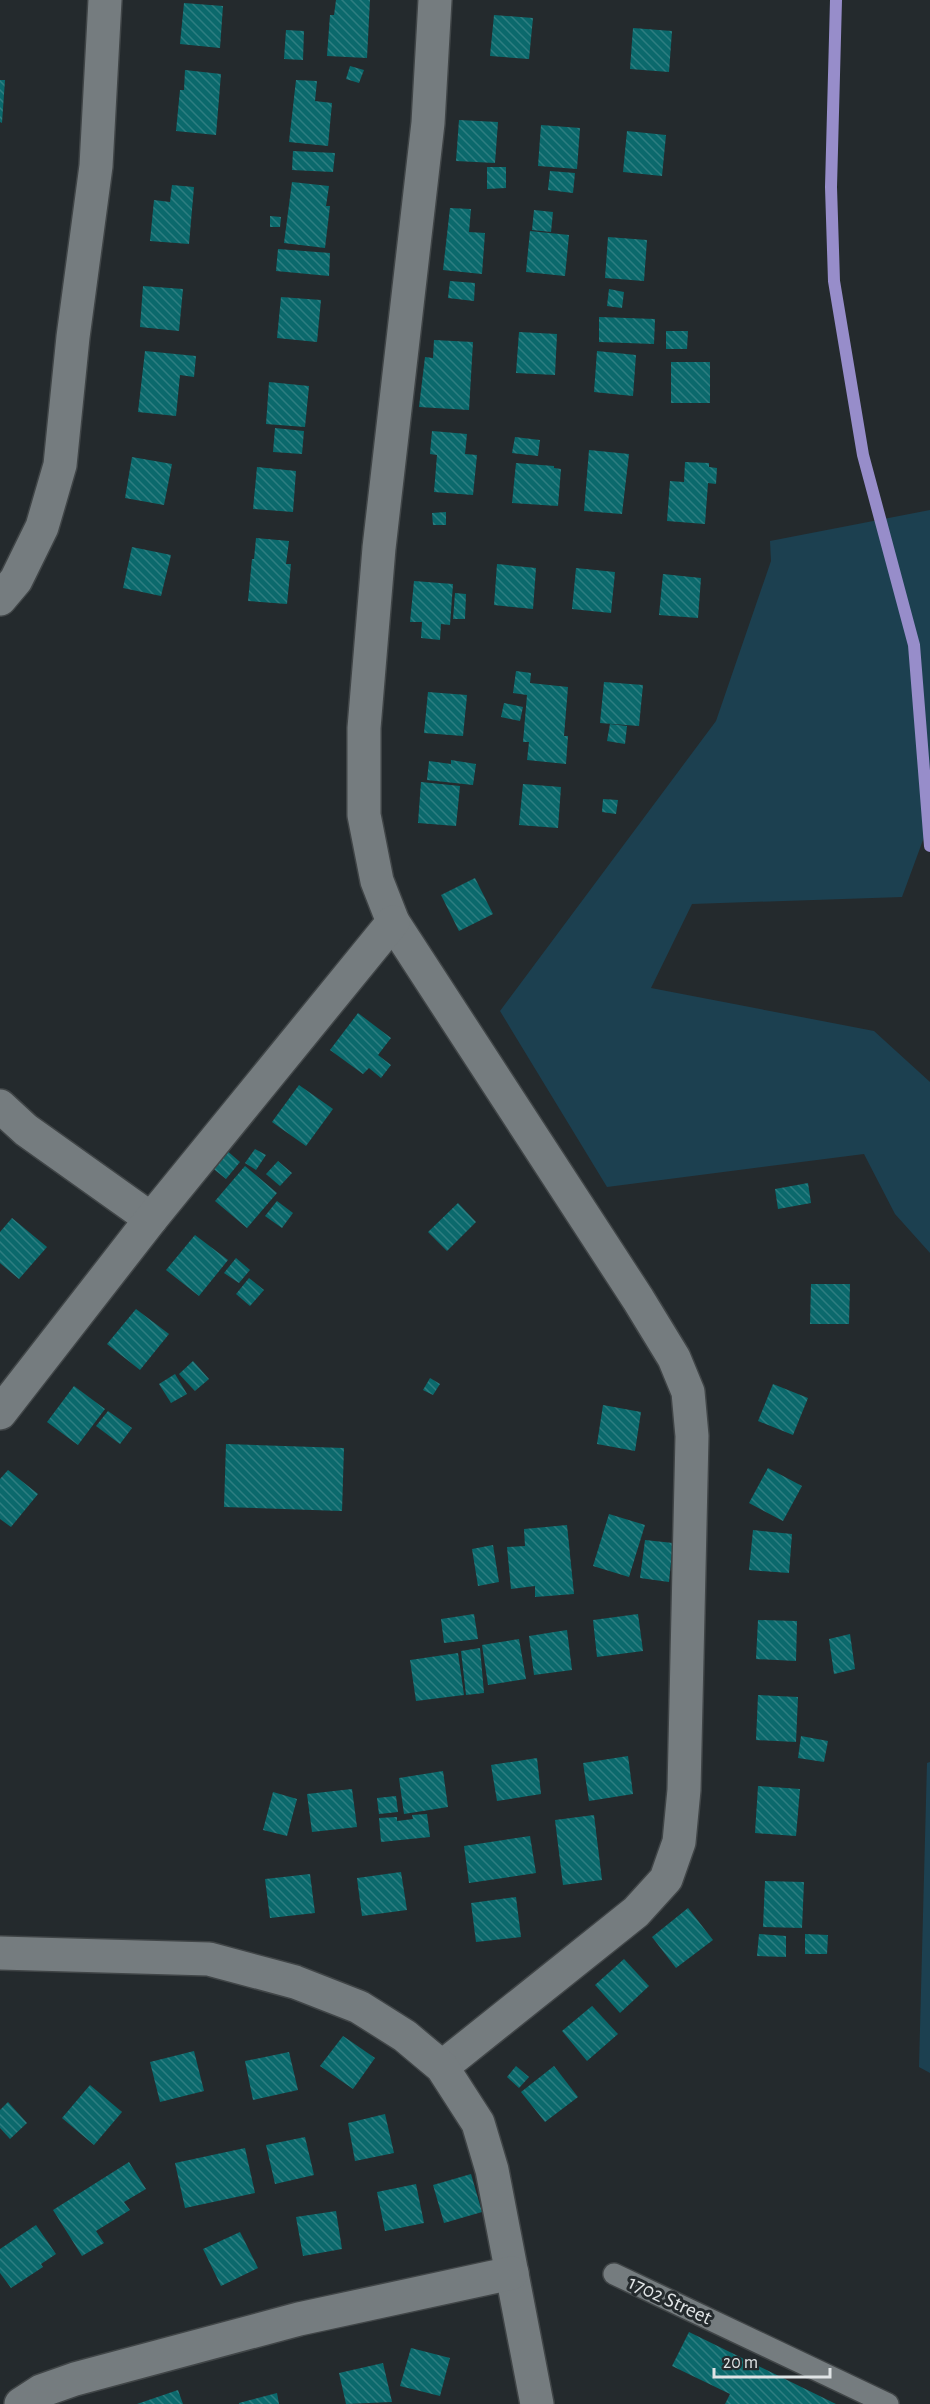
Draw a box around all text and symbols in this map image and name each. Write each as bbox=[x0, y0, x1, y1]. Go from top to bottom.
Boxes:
street label: 1702 Street bbox=[625, 2272, 715, 2329]
scale bar bbox=[714, 2341, 830, 2379]
text: 20 m bbox=[723, 2354, 758, 2372]

